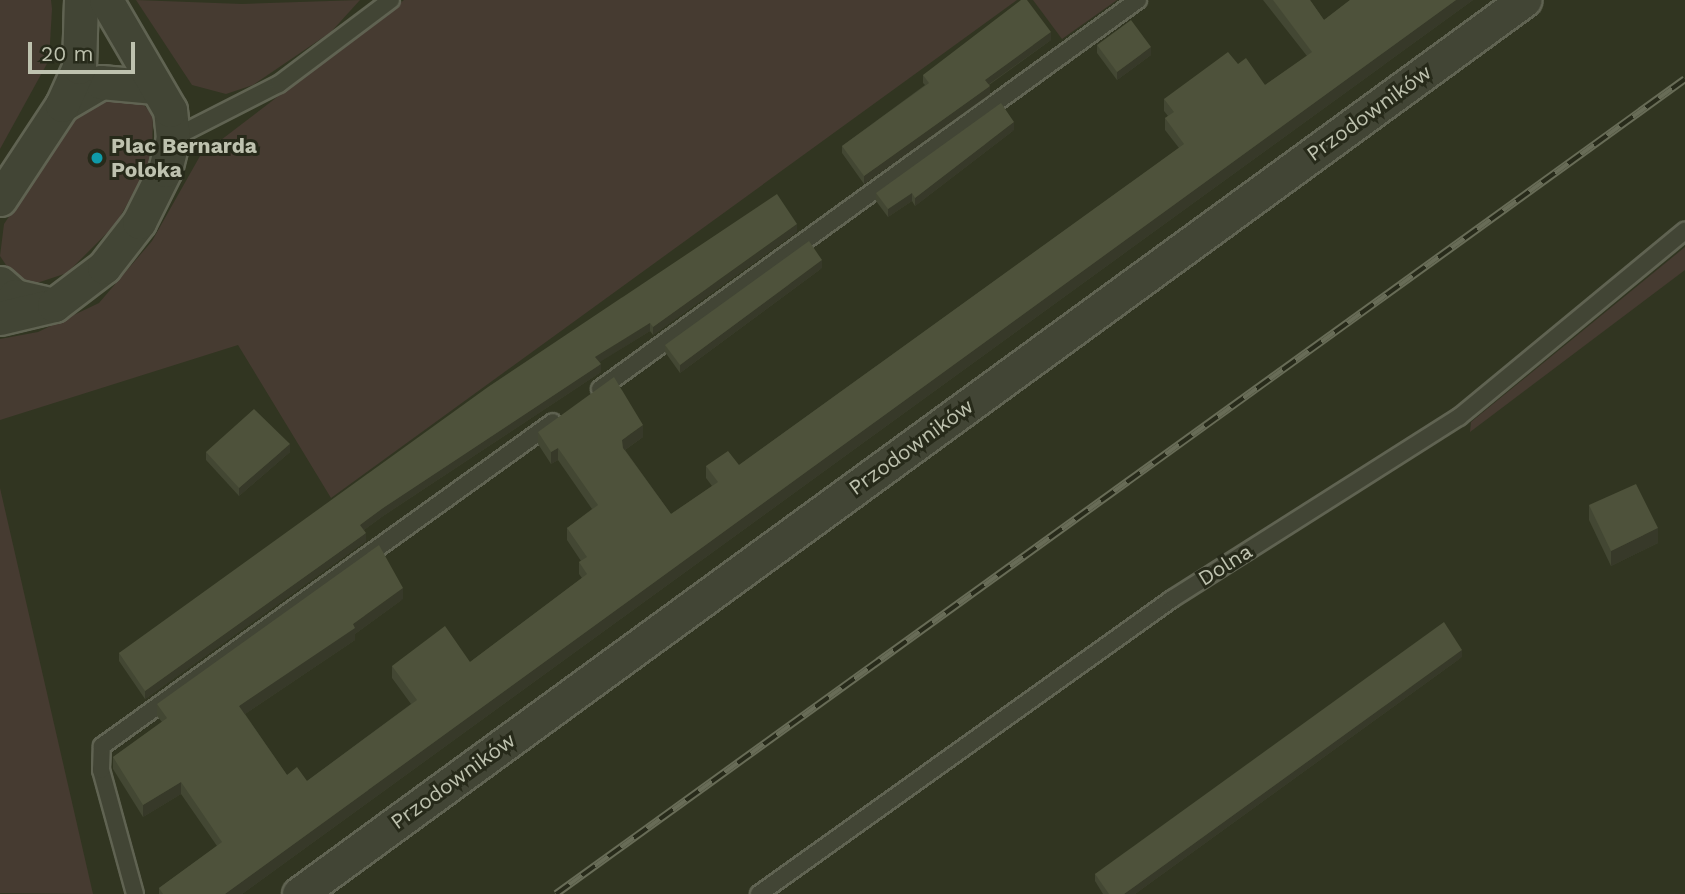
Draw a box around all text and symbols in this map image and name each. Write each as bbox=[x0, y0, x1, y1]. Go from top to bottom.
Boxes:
scale bar bbox=[32, 28, 138, 72]
text: 20 m bbox=[41, 41, 93, 66]
street label: Przodowników bbox=[1302, 59, 1436, 167]
place label: Plac Bernarda Poloka bbox=[111, 133, 257, 183]
marker: Plac Bernarda Poloka bbox=[89, 150, 105, 166]
street label: Przodowników bbox=[844, 393, 978, 501]
street label: Dolna bbox=[1193, 539, 1257, 591]
street label: Przodowników bbox=[386, 727, 520, 835]

